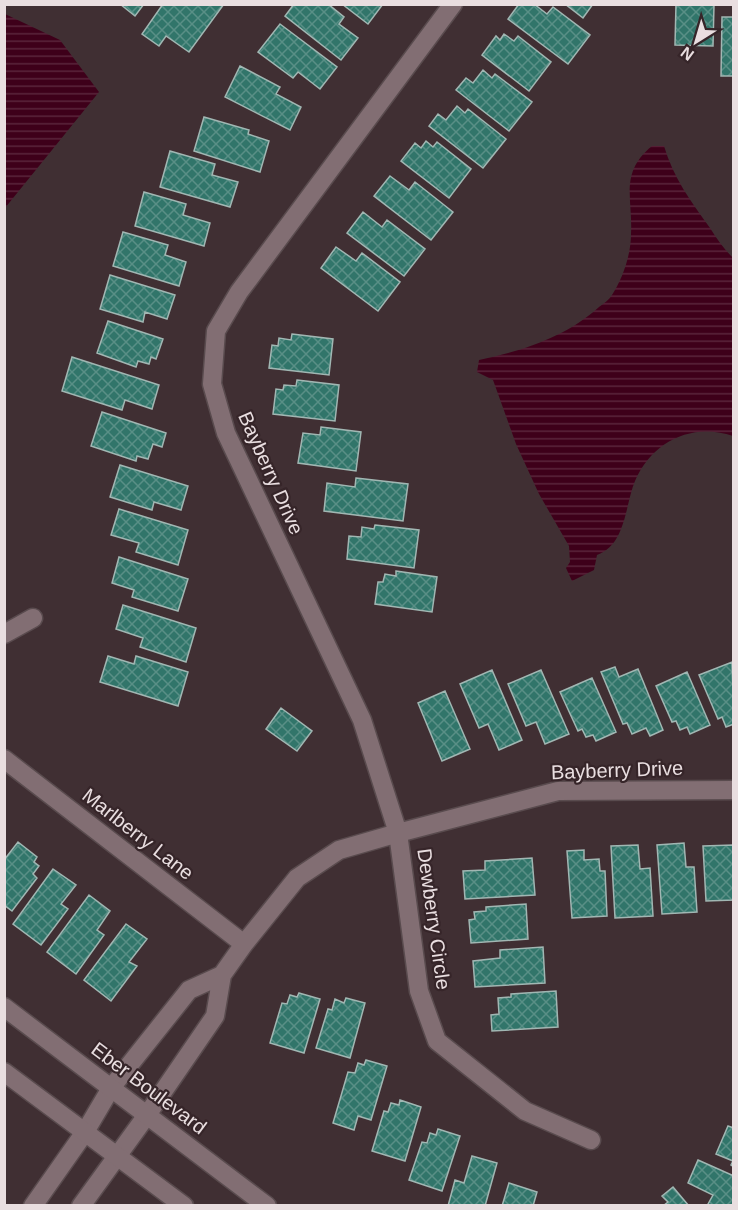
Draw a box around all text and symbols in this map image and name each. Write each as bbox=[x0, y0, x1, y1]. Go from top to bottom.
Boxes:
north arrow bbox=[666, 12, 726, 72]
text: N bbox=[678, 43, 697, 64]
street label: Bayberry Drive bbox=[234, 408, 308, 538]
street label: Bayberry Drive bbox=[551, 757, 683, 783]
street label: Marlberry Lane bbox=[78, 784, 198, 884]
street label: Dewberry Circle bbox=[413, 847, 455, 991]
street label: Eber Boulevard bbox=[87, 1038, 211, 1138]

